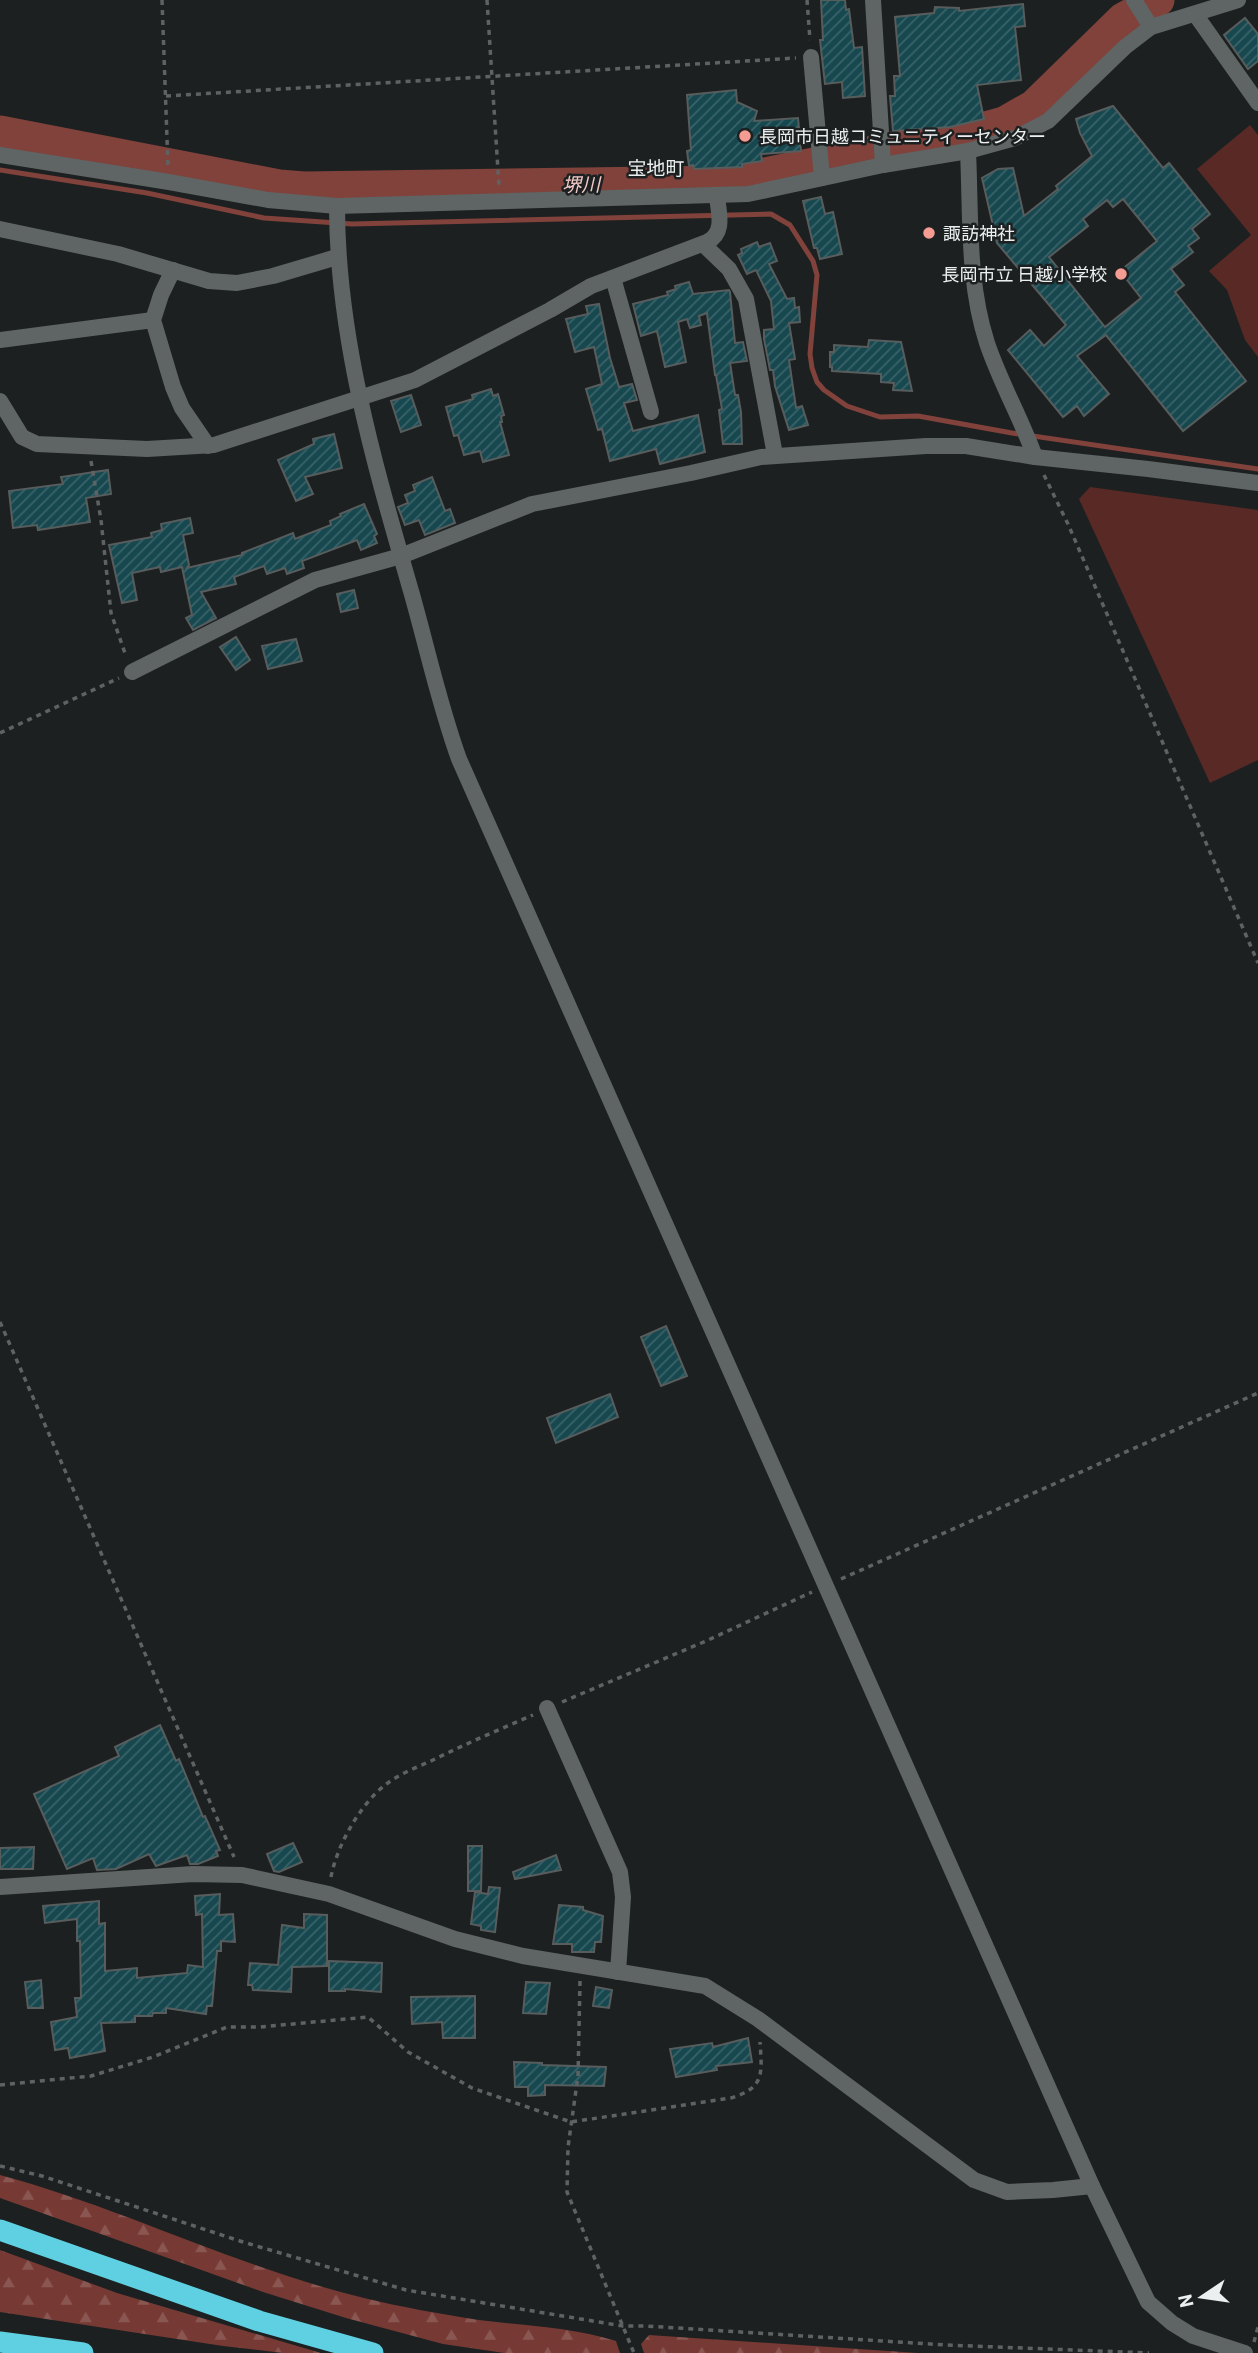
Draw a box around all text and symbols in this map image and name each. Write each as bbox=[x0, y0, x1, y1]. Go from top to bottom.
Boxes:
place label: 長岡市日越コミュニティーセンター bbox=[759, 125, 1046, 147]
marker: 長岡市日越コミュニティーセンター bbox=[737, 128, 753, 144]
district label: 宝地町 bbox=[627, 156, 685, 179]
water label: 堺川 bbox=[562, 172, 602, 196]
place label: 諏訪神社 bbox=[943, 222, 1015, 244]
marker: 諏訪神社 bbox=[921, 225, 937, 241]
place label: 長岡市立 日越小学校 bbox=[941, 263, 1107, 285]
marker: 長岡市立 日越小学校 bbox=[1113, 266, 1129, 282]
north arrow bbox=[1167, 2262, 1237, 2332]
text: N bbox=[1172, 2292, 1198, 2310]

